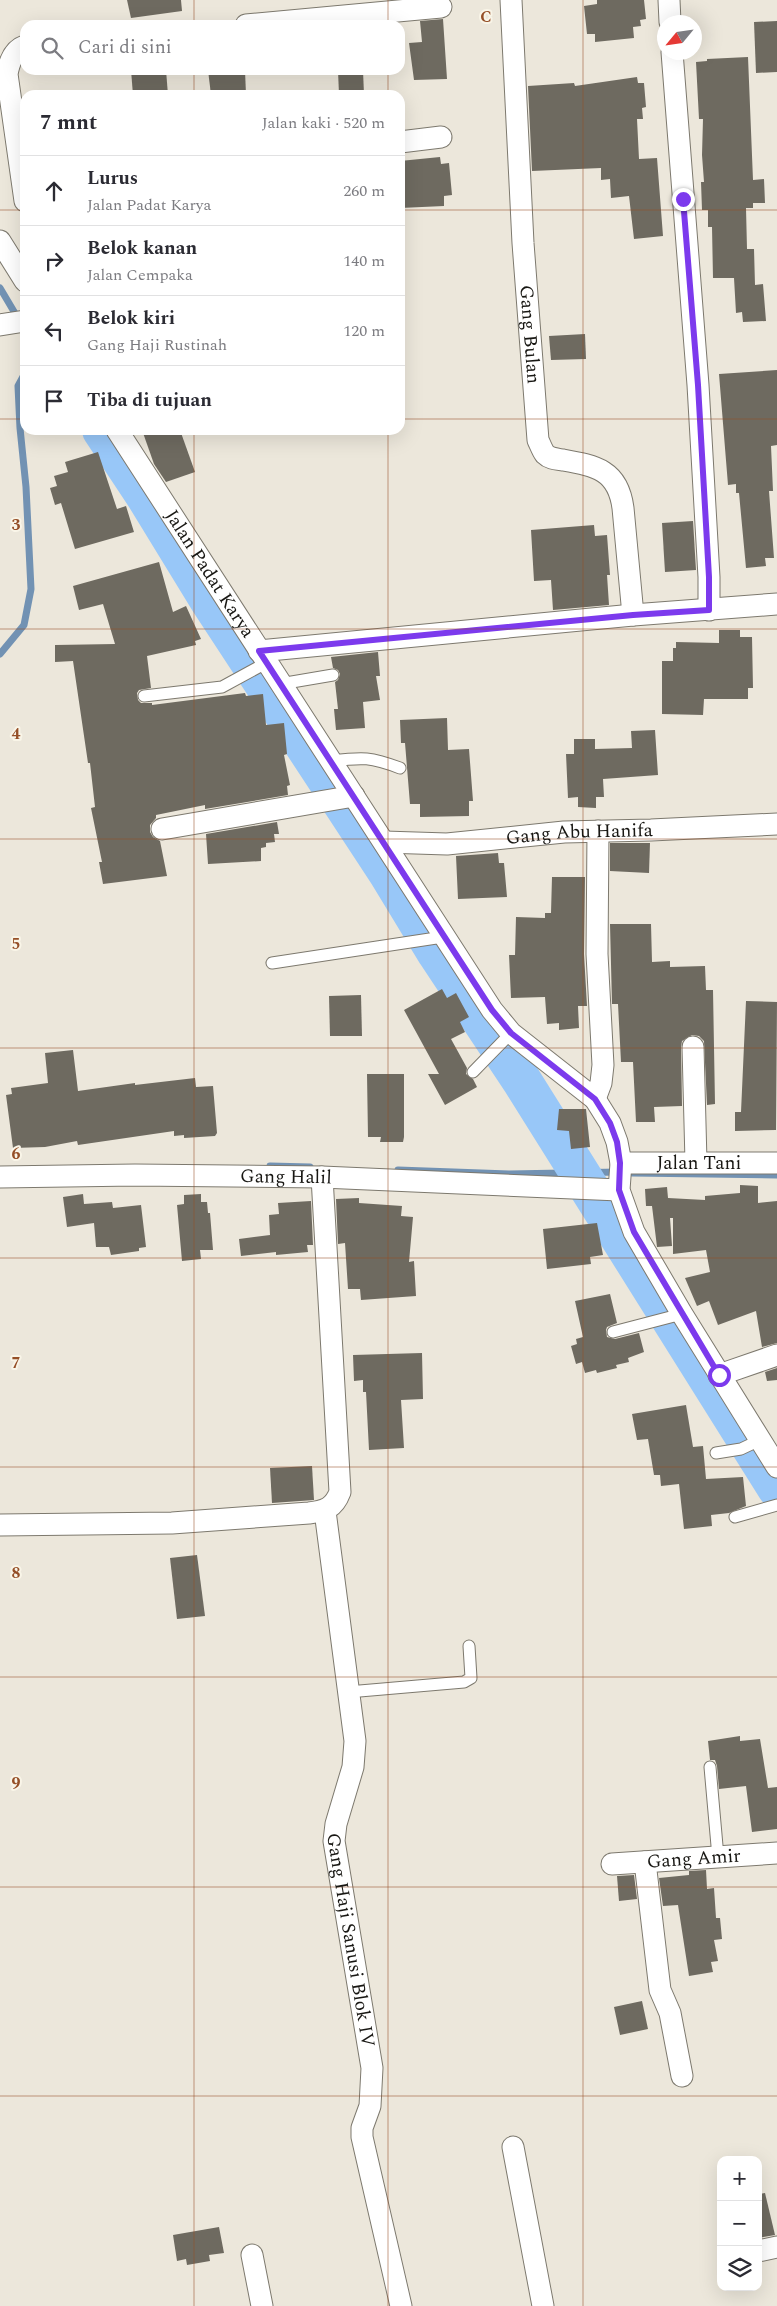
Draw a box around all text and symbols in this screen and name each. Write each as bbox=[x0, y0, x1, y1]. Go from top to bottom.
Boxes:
text: C bbox=[480, 5, 492, 29]
north arrow bbox=[657, 15, 702, 60]
search box bbox=[20, 20, 405, 75]
text: Cari di sini bbox=[78, 33, 172, 62]
icon: search bbox=[38, 34, 66, 62]
text: 7 mnt bbox=[40, 107, 97, 139]
text: Jalan kaki · 520 m bbox=[262, 111, 385, 135]
text: Lurus bbox=[87, 164, 138, 193]
icon: ahead bbox=[40, 177, 68, 205]
text: 260 m bbox=[343, 179, 385, 203]
route end bbox=[672, 188, 695, 211]
text: Jalan Padat Karya bbox=[87, 193, 211, 217]
text: Belok kanan bbox=[87, 234, 197, 263]
icon: right bbox=[40, 247, 68, 275]
text: 140 m bbox=[343, 249, 385, 273]
text: Jalan Cempaka bbox=[87, 263, 193, 287]
street label: Gang Bulan bbox=[512, 284, 548, 385]
text: Belok kiri bbox=[87, 304, 175, 333]
icon: left bbox=[40, 317, 68, 345]
text: 120 m bbox=[343, 319, 385, 343]
text: Gang Haji Rustinah bbox=[87, 333, 227, 357]
text: Tiba di tujuan bbox=[87, 386, 212, 415]
icon: arrive bbox=[40, 387, 68, 415]
street label: Jalan Padat Karya bbox=[158, 504, 263, 644]
text: 3 bbox=[12, 513, 21, 537]
text: 4 bbox=[12, 722, 21, 746]
street label: Gang Abu Hanifa bbox=[504, 815, 654, 852]
text: 5 bbox=[12, 932, 20, 956]
text: 6 bbox=[12, 1142, 21, 1166]
street label: Jalan Tani bbox=[656, 1149, 742, 1178]
street label: Gang Halil bbox=[240, 1162, 332, 1192]
text: 7 bbox=[12, 1351, 21, 1375]
route start bbox=[708, 1364, 731, 1387]
text: 8 bbox=[12, 1561, 21, 1585]
text: 9 bbox=[12, 1771, 21, 1795]
street label: Gang Haji Sanusi Blok IV bbox=[319, 1831, 383, 2049]
street label: Gang Amir bbox=[646, 1841, 742, 1876]
map controls bbox=[717, 2156, 762, 2291]
button: + bbox=[717, 2156, 762, 2201]
button: − bbox=[717, 2201, 762, 2246]
button: layers bbox=[717, 2246, 762, 2291]

